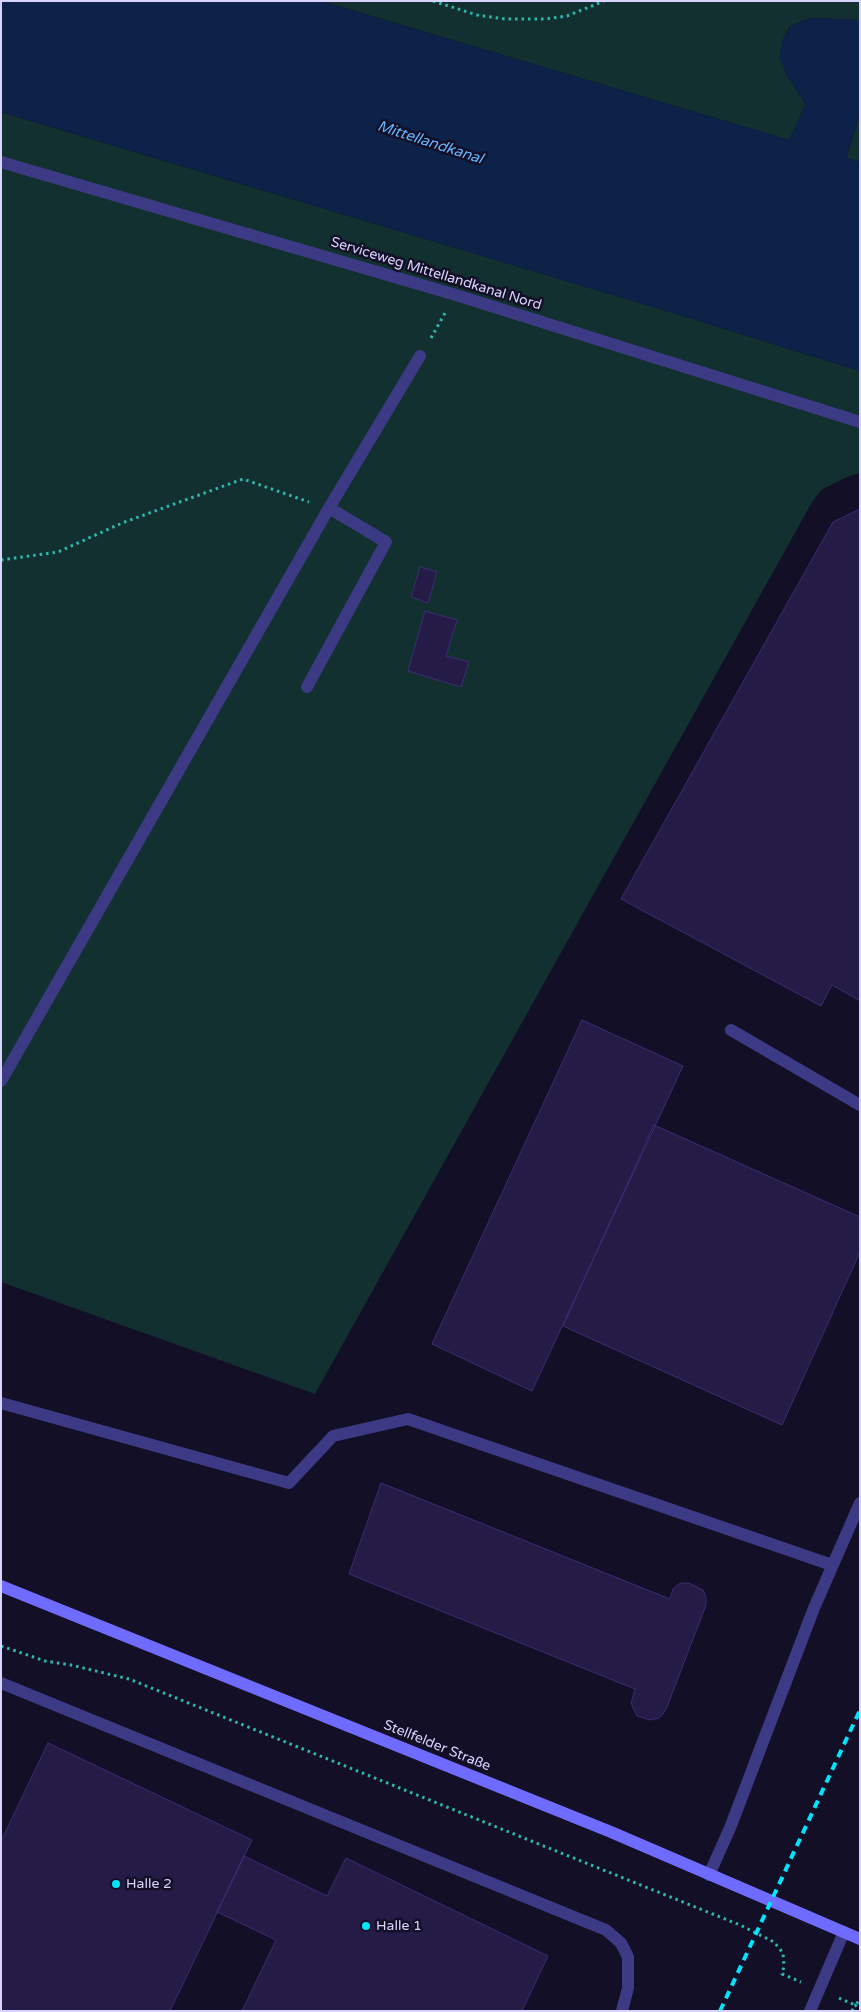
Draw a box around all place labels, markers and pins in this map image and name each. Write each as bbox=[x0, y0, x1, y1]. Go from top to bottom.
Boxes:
place label: Halle 2 bbox=[126, 1876, 172, 1892]
marker: Halle 2 bbox=[110, 1878, 122, 1890]
place label: Halle 1 bbox=[376, 1918, 422, 1934]
marker: Halle 1 bbox=[360, 1920, 372, 1932]

